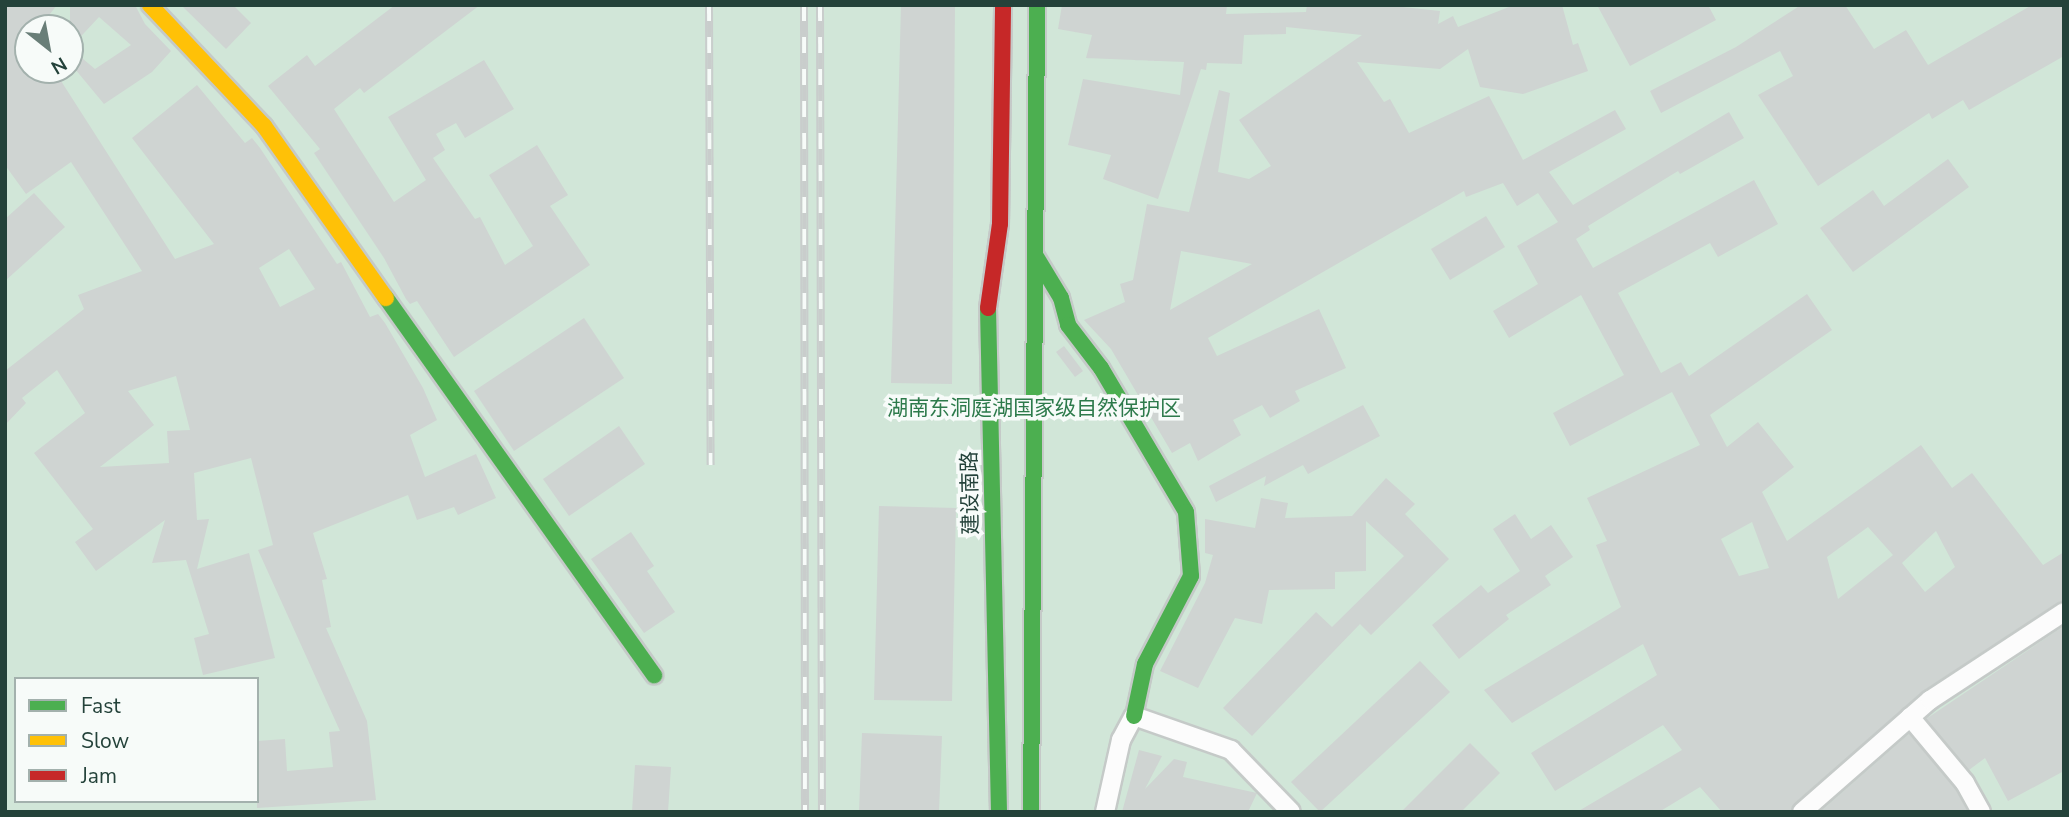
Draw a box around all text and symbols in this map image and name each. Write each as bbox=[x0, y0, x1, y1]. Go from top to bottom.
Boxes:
north arrow bbox=[14, 14, 84, 84]
text: N bbox=[46, 50, 72, 80]
park label: 湖南东洞庭湖国家级自然保护区 bbox=[887, 395, 1181, 421]
street label: 建设南路 bbox=[957, 451, 983, 535]
legend bbox=[14, 677, 259, 803]
text: Fast bbox=[81, 692, 121, 720]
text: Slow bbox=[81, 727, 129, 755]
text: Jam bbox=[81, 762, 117, 790]

